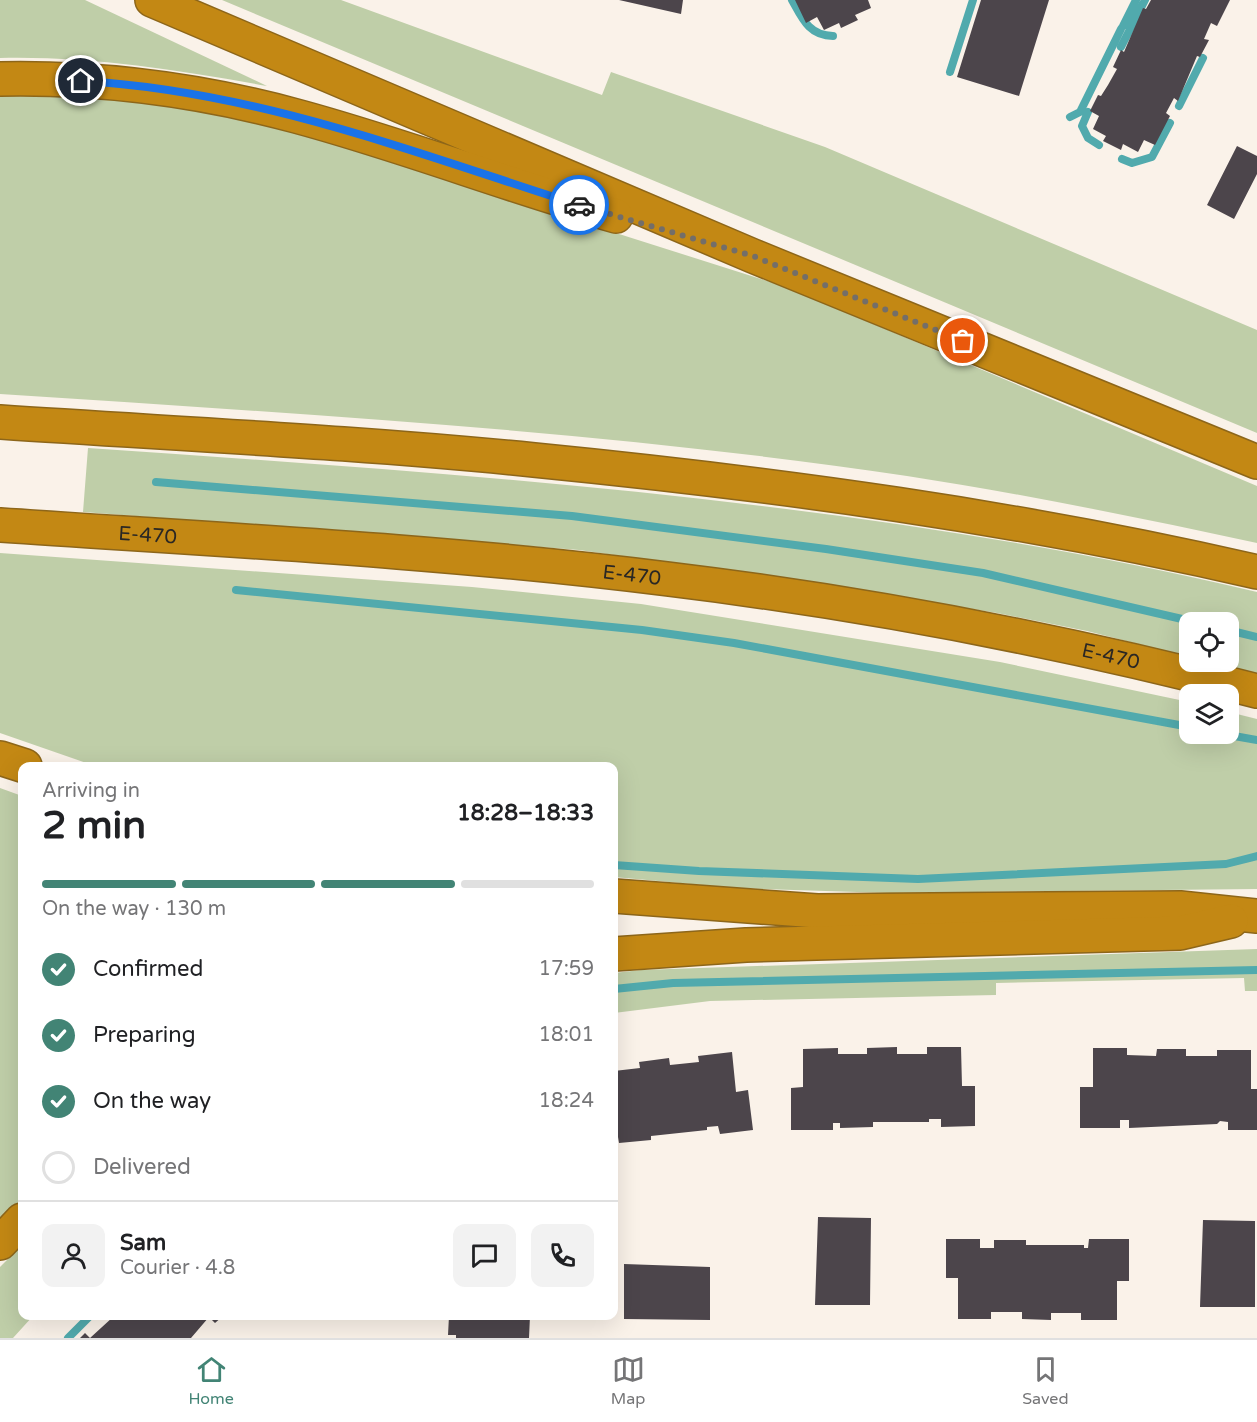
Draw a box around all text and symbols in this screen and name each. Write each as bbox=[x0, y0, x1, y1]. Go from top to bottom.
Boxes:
pin bbox=[55, 55, 106, 106]
icon: home bbox=[64, 64, 97, 97]
courier bbox=[549, 175, 609, 235]
icon: car bbox=[563, 189, 596, 222]
pin bbox=[937, 315, 988, 366]
icon: bag bbox=[946, 324, 979, 357]
street label: E-470 bbox=[118, 522, 178, 549]
street label: E-470 bbox=[601, 560, 663, 591]
map controls bbox=[1179, 612, 1239, 744]
button: locate bbox=[1179, 612, 1239, 672]
street label: E-470 bbox=[1079, 639, 1142, 675]
button: layers bbox=[1179, 684, 1239, 744]
text: Arriving in bbox=[42, 779, 140, 803]
text: 18:28–18:33 bbox=[457, 800, 594, 826]
text: 2 min bbox=[42, 802, 146, 849]
text: On the way · 130 m bbox=[42, 897, 226, 921]
icon: check bbox=[42, 953, 75, 986]
text: Confirmed bbox=[93, 956, 203, 982]
text: 17:59 bbox=[539, 957, 594, 981]
icon: check bbox=[42, 1019, 75, 1052]
text: Preparing bbox=[93, 1022, 196, 1048]
text: 18:01 bbox=[539, 1023, 594, 1047]
icon: check bbox=[42, 1085, 75, 1118]
text: On the way bbox=[93, 1088, 211, 1114]
text: 18:24 bbox=[539, 1089, 594, 1113]
text: Delivered bbox=[93, 1154, 191, 1180]
button: person bbox=[42, 1224, 105, 1287]
button: chat bbox=[453, 1224, 516, 1287]
button: phone bbox=[531, 1224, 594, 1287]
text: Sam bbox=[120, 1230, 166, 1256]
text: Courier · 4.8 bbox=[120, 1256, 235, 1280]
tab: Home bbox=[188, 1353, 234, 1409]
tab: Map bbox=[611, 1353, 645, 1409]
tab: Saved bbox=[1022, 1353, 1068, 1409]

